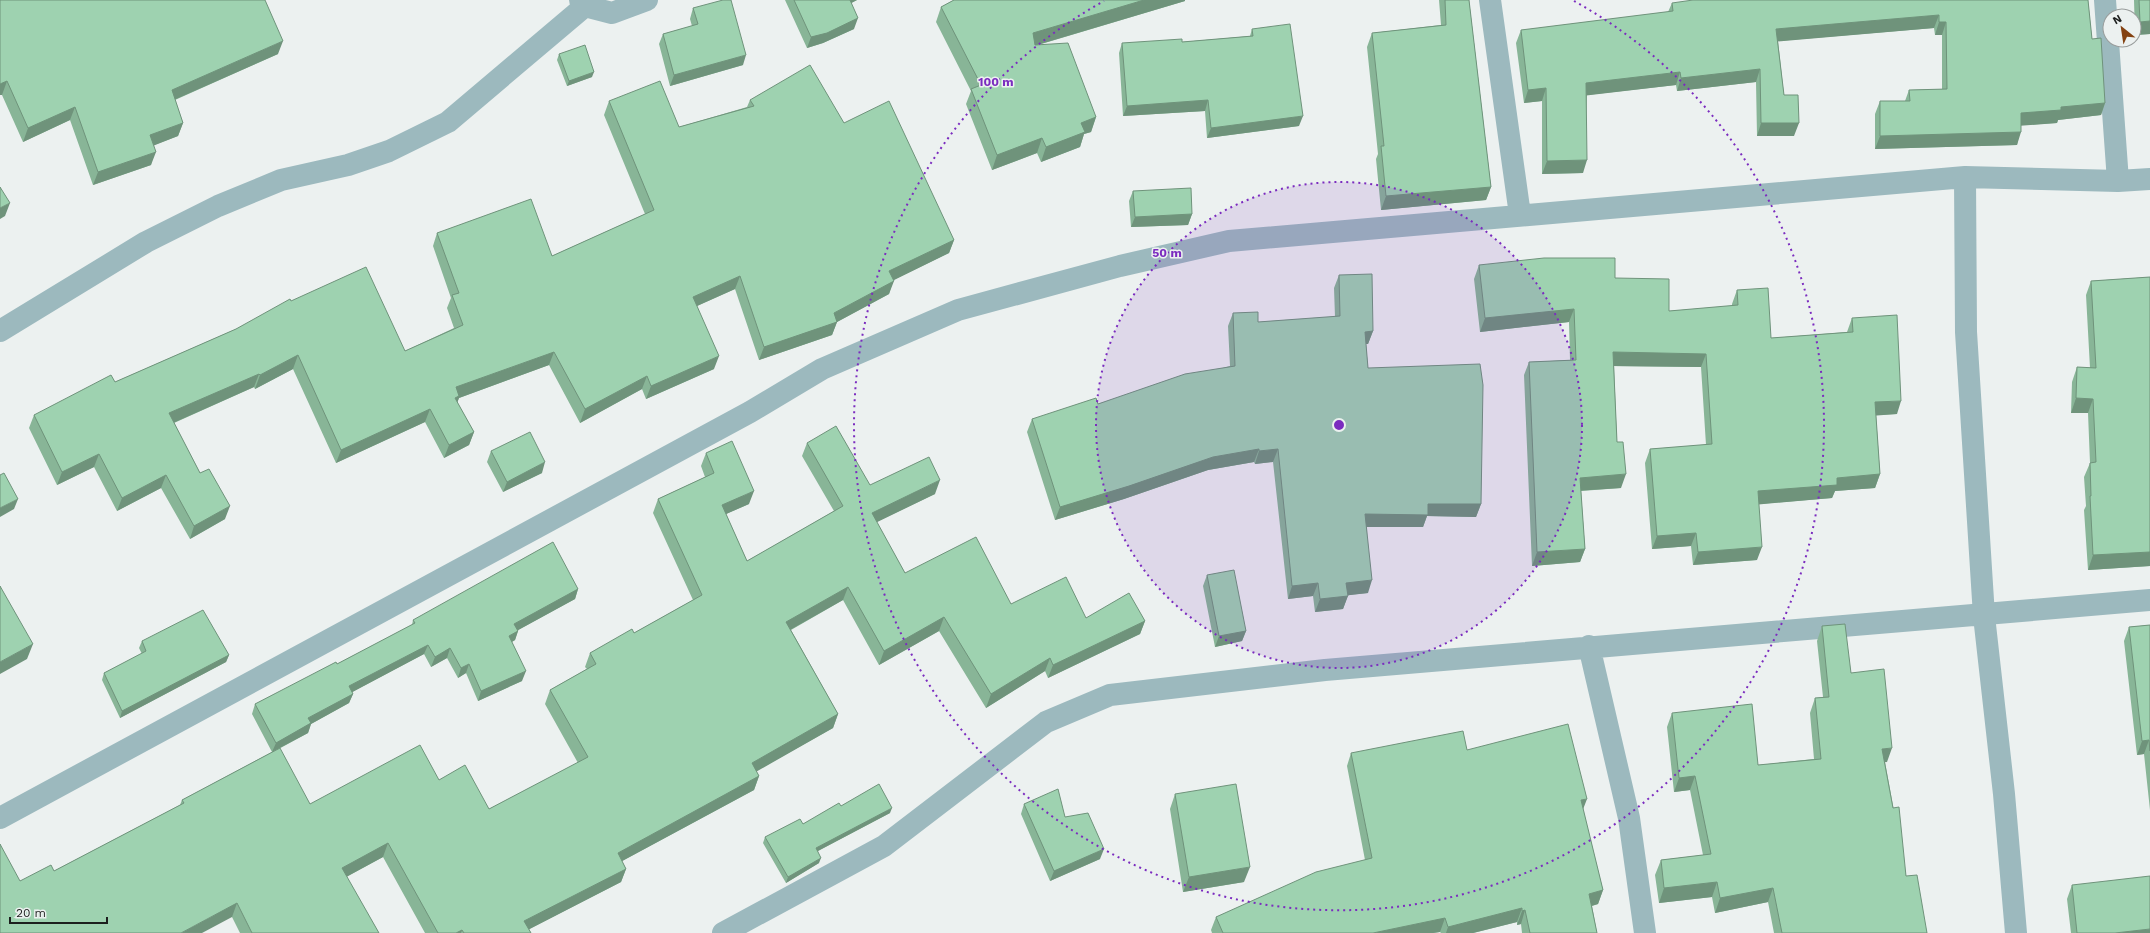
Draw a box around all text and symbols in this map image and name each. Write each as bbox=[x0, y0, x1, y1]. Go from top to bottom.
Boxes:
north arrow bbox=[2102, 8, 2142, 48]
text: N bbox=[2110, 12, 2124, 27]
text: 100 m bbox=[978, 75, 1014, 89]
text: 50 m bbox=[1152, 246, 1182, 260]
centre of rings bbox=[1332, 418, 1346, 432]
scale bar bbox=[10, 899, 107, 925]
text: 20 m bbox=[16, 906, 46, 920]

